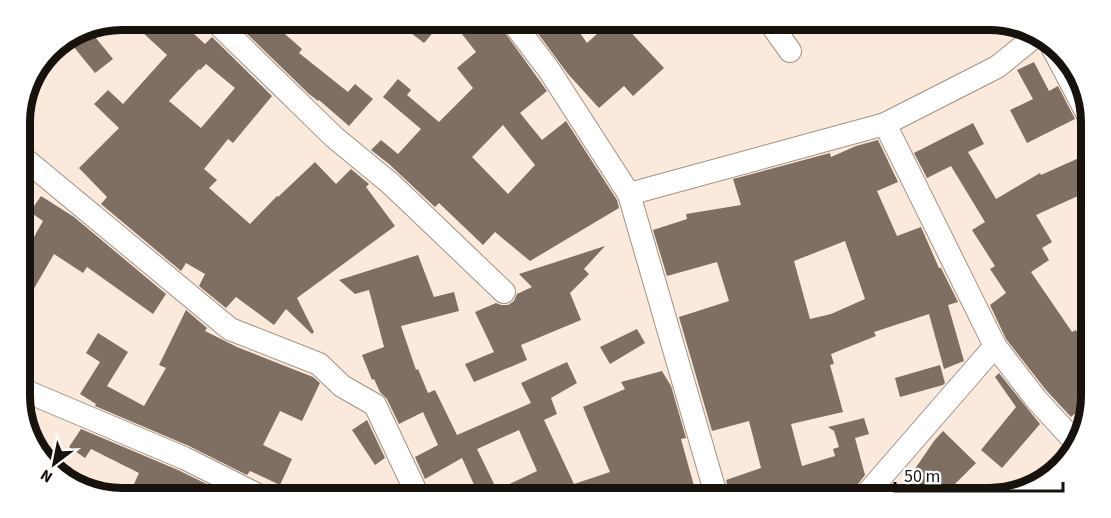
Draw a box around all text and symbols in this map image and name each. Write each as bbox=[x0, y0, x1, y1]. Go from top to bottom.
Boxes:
north arrow bbox=[24, 434, 84, 494]
scale bar bbox=[895, 455, 1063, 493]
text: N bbox=[36, 464, 57, 488]
text: 50 m bbox=[904, 464, 940, 489]

